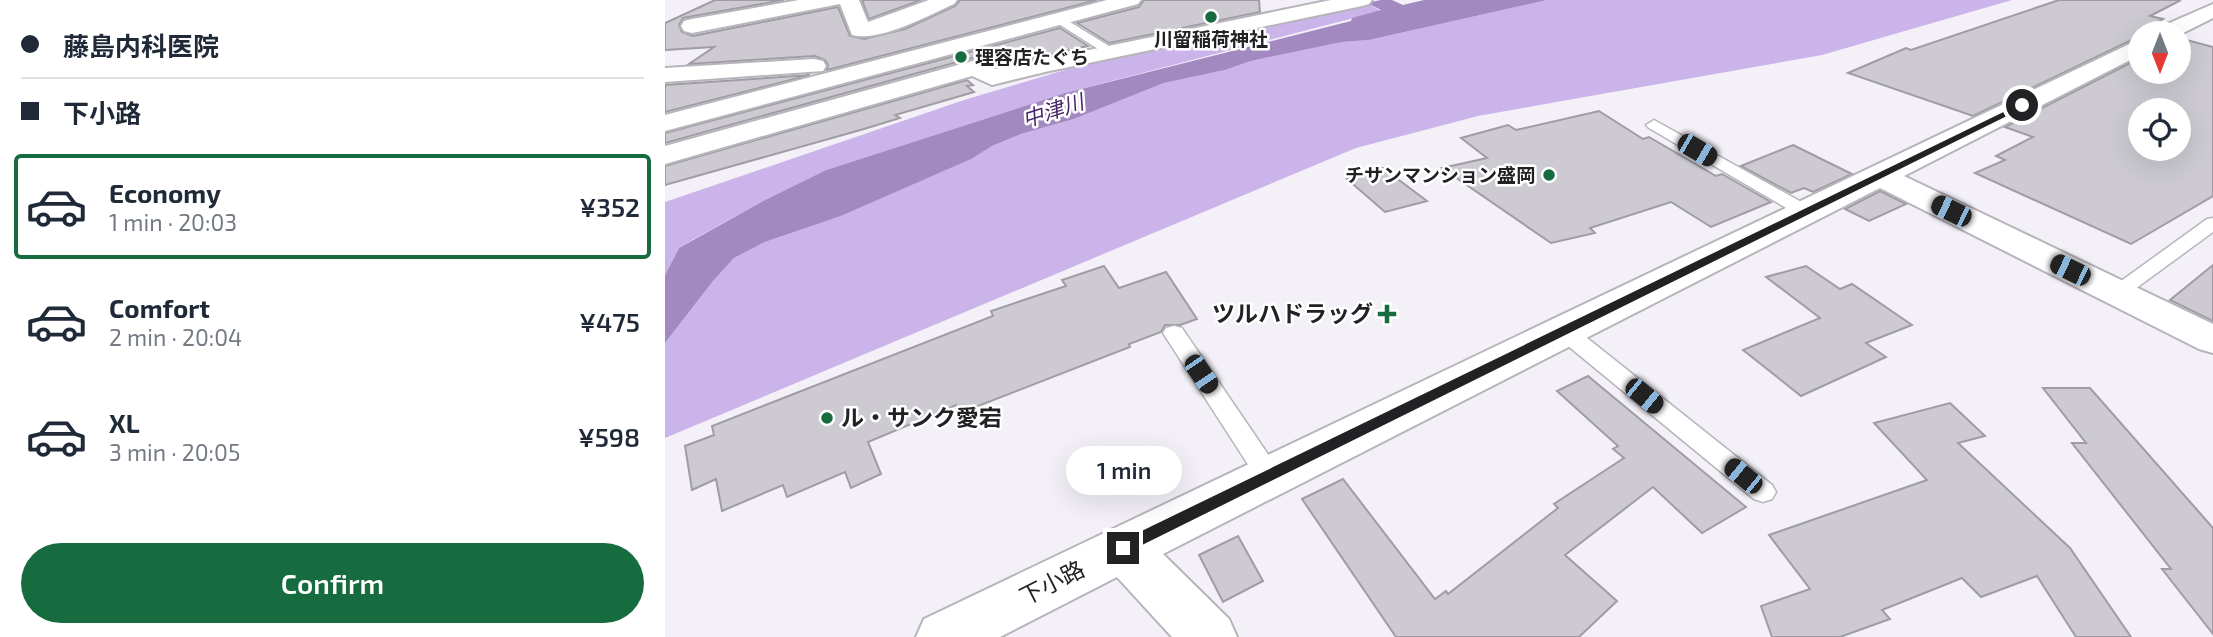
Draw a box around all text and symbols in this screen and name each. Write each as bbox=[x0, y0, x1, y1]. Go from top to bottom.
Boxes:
marker: 川留稲荷神社 bbox=[1203, 9, 1219, 25]
north arrow bbox=[2128, 21, 2191, 84]
map controls bbox=[2128, 21, 2191, 161]
place label: 川留稲荷神社 bbox=[1154, 27, 1268, 50]
text: 藤島内科医院 bbox=[63, 30, 219, 61]
place label: 理容店たぐち bbox=[975, 45, 1089, 68]
marker: 理容店たぐち bbox=[953, 49, 969, 65]
water label: 中津川 bbox=[1019, 87, 1088, 131]
route start bbox=[2006, 89, 2038, 121]
text: 下小路 bbox=[63, 97, 141, 128]
button: locate bbox=[2128, 98, 2191, 161]
car bbox=[1674, 130, 1721, 170]
place label: チサンマンション盛岡 bbox=[1345, 163, 1535, 186]
marker: チサンマンション盛岡 bbox=[1541, 167, 1557, 183]
icon: car bbox=[25, 175, 88, 238]
text: Economy bbox=[109, 177, 221, 208]
text: ¥352 bbox=[580, 191, 640, 222]
car bbox=[1928, 192, 1975, 230]
text: 1 min · 20:03 bbox=[109, 208, 237, 236]
car bbox=[2047, 251, 2094, 289]
icon: car bbox=[25, 290, 88, 353]
text: Comfort bbox=[109, 292, 210, 323]
place label: ツルハドラッグ bbox=[1212, 299, 1373, 327]
text: ¥475 bbox=[579, 306, 640, 337]
marker: ツルハドラッグ bbox=[1379, 306, 1395, 322]
text: 2 min · 20:04 bbox=[109, 323, 242, 351]
car bbox=[1181, 351, 1222, 397]
car bbox=[1622, 375, 1667, 417]
place label: ル・サンク愛宕 bbox=[841, 403, 1002, 431]
icon: car bbox=[25, 405, 88, 468]
text: XL bbox=[109, 407, 140, 438]
marker: ル・サンク愛宕 bbox=[819, 410, 835, 426]
text: ¥598 bbox=[578, 421, 640, 452]
text: 3 min · 20:05 bbox=[109, 438, 240, 466]
callout: 1 min bbox=[1065, 447, 1181, 496]
car bbox=[1721, 455, 1766, 497]
text: 1 min bbox=[1097, 456, 1151, 484]
route end bbox=[1107, 532, 1139, 564]
button: Confirm bbox=[21, 543, 644, 623]
street label: 下小路 bbox=[1014, 554, 1089, 610]

